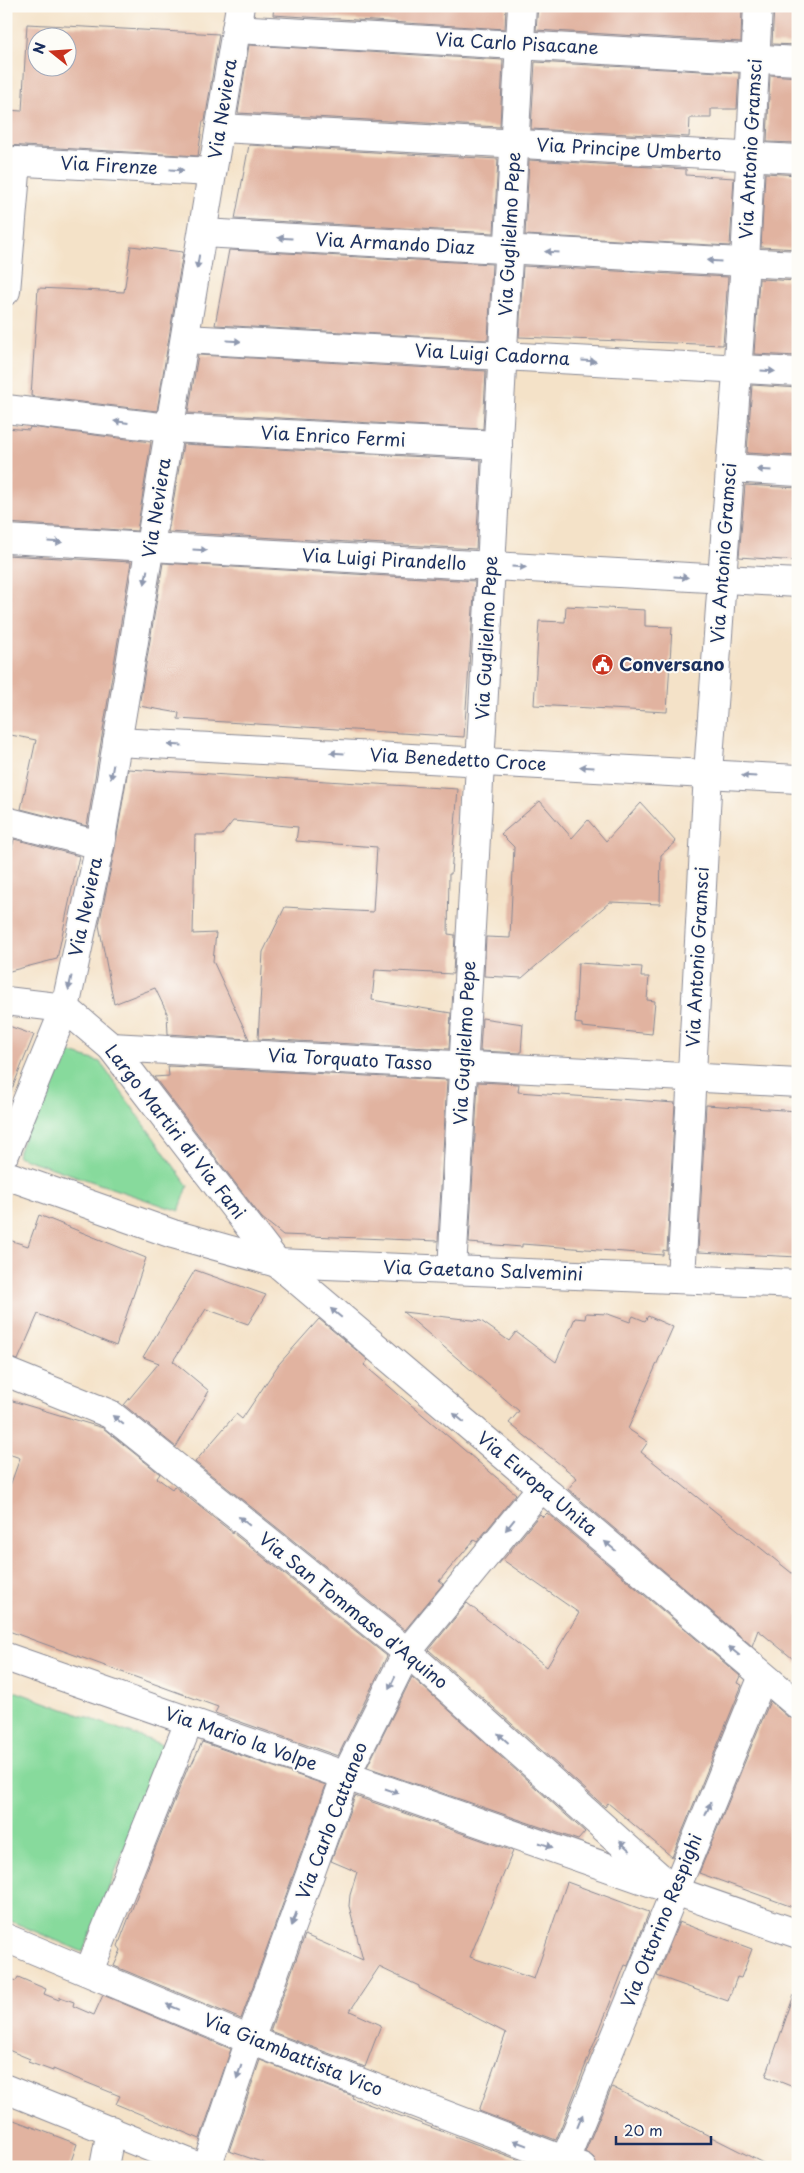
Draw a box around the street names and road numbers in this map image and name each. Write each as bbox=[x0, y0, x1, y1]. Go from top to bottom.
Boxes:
street label: Via Carlo Pisacane bbox=[435, 25, 599, 60]
street label: Via Neviera bbox=[200, 56, 243, 161]
street label: Via Antonio Gramsci bbox=[731, 58, 768, 240]
street label: Via Principe Umberto bbox=[536, 130, 722, 167]
street label: Via Firenze bbox=[60, 148, 159, 181]
street label: Via Guglielmo Pepe bbox=[491, 151, 526, 317]
street label: Via Armando Diaz bbox=[315, 225, 476, 260]
street label: Via Luigi Cadorna bbox=[414, 336, 571, 371]
street label: Via Enrico Fermi bbox=[260, 418, 406, 453]
street label: Via Neviera bbox=[134, 455, 177, 560]
street label: Via Antonio Gramsci bbox=[703, 462, 742, 644]
street label: Via Luigi Pirandello bbox=[301, 541, 467, 576]
street label: Via Guglielmo Pepe bbox=[468, 555, 503, 721]
street label: Via Benedetto Croce bbox=[369, 740, 547, 777]
street label: Via Neviera bbox=[61, 854, 108, 959]
street label: Via Antonio Gramsci bbox=[678, 866, 715, 1048]
street label: Via Guglielmo Pepe bbox=[446, 960, 481, 1126]
street label: Largo Martiri di Via Fani bbox=[99, 1038, 253, 1224]
street label: Via Torquato Tasso bbox=[267, 1041, 433, 1076]
street label: Via Gaetano Salvemini bbox=[383, 1253, 583, 1286]
street label: Via Europa Unita bbox=[472, 1424, 605, 1542]
street label: Via San Tommaso d'Aquino bbox=[253, 1525, 454, 1695]
street label: Via Mario la Volpe bbox=[162, 1699, 322, 1776]
street label: Via Carlo Cattaneo bbox=[288, 1738, 373, 1903]
street label: Via Ottorino Respighi bbox=[613, 1829, 708, 2012]
street label: Via Giambattista Vico bbox=[200, 2005, 387, 2102]

